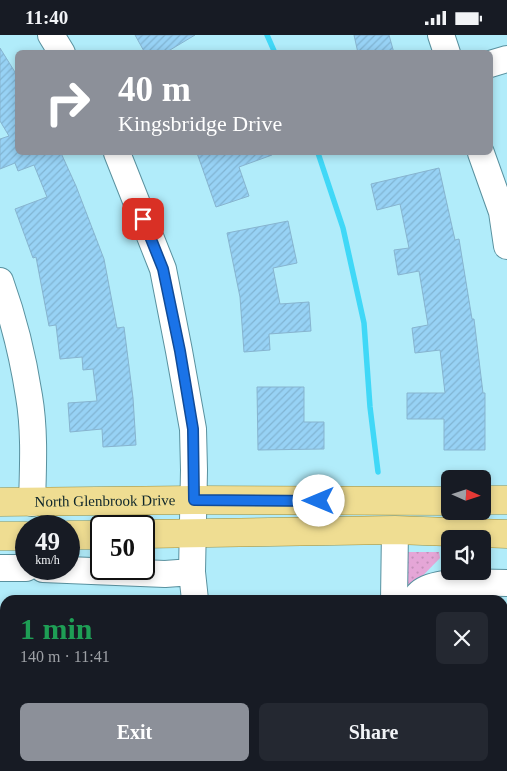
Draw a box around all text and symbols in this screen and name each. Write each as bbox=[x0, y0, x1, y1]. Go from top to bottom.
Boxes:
text: 11:40 bbox=[25, 7, 68, 28]
icon: right bbox=[35, 70, 100, 135]
text: 40 m bbox=[118, 70, 191, 109]
text: Kingsbridge Drive bbox=[118, 111, 282, 136]
pin bbox=[122, 198, 164, 240]
icon: arrive bbox=[129, 205, 157, 233]
north arrow bbox=[441, 470, 491, 520]
map controls bbox=[441, 470, 491, 580]
position arrow bbox=[292, 474, 344, 526]
street label: North Glenbrook Drive bbox=[34, 492, 176, 510]
speed limit sign: 50 bbox=[90, 515, 155, 580]
text: 49 bbox=[35, 528, 60, 555]
button: sound bbox=[441, 530, 491, 580]
text: km/h bbox=[35, 553, 60, 567]
text: 1 min bbox=[20, 612, 93, 645]
button: close bbox=[436, 612, 488, 664]
text: 140 m · 11:41 bbox=[20, 648, 110, 665]
button: Exit bbox=[20, 703, 249, 761]
button: Share bbox=[259, 703, 488, 761]

